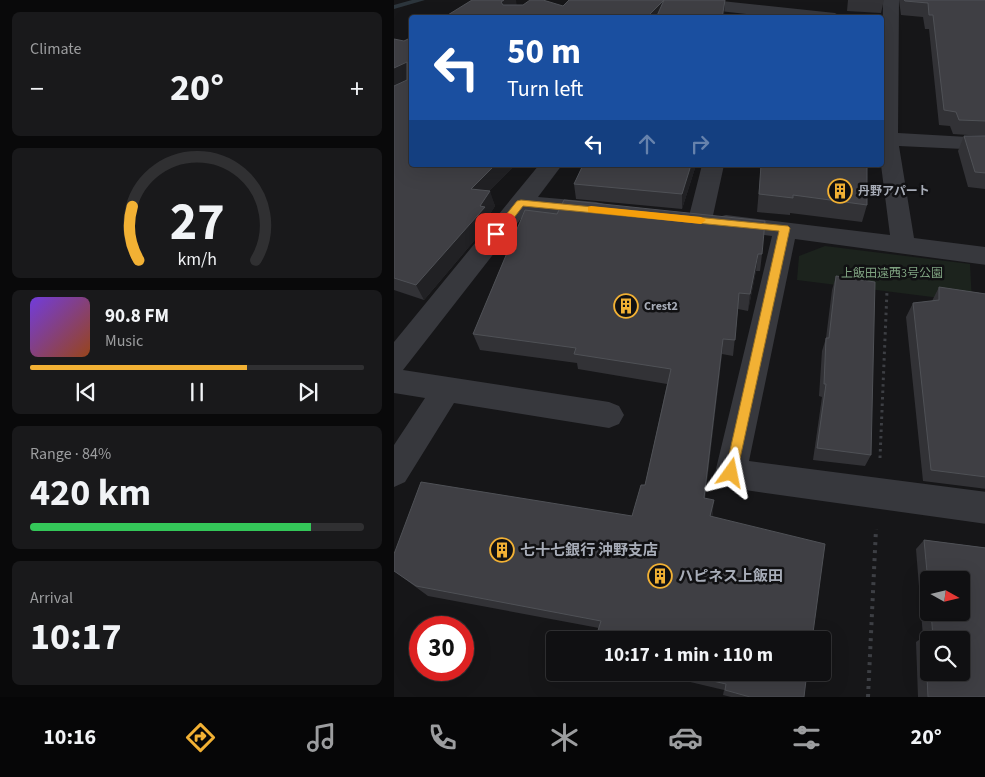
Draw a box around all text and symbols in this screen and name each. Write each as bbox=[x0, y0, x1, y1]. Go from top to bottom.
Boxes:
text: 50 m bbox=[507, 27, 581, 77]
icon: left bbox=[424, 35, 489, 100]
text: Climate bbox=[30, 38, 81, 60]
text: 20° bbox=[170, 61, 224, 115]
text: − bbox=[30, 69, 44, 109]
text: + bbox=[350, 69, 364, 109]
text: Turn left bbox=[507, 73, 583, 105]
icon: left bbox=[580, 130, 608, 158]
icon: ahead bbox=[633, 130, 661, 158]
icon: right bbox=[686, 130, 714, 158]
building icon: 丹野アパート bbox=[827, 178, 853, 204]
place label: 丹野アパート bbox=[858, 183, 930, 200]
text: 27 bbox=[170, 186, 224, 260]
pin bbox=[475, 213, 517, 255]
icon: arrive bbox=[482, 220, 510, 248]
text: km/h bbox=[177, 247, 217, 272]
park label: 上飯田遠西3号公園 bbox=[841, 265, 943, 282]
building icon: Crest2 bbox=[613, 293, 639, 319]
place label: Crest2 bbox=[644, 298, 678, 315]
text: 90.8 FM bbox=[105, 303, 169, 330]
text: Music bbox=[105, 330, 143, 352]
icon: previous bbox=[72, 378, 100, 406]
icon: pause bbox=[183, 378, 211, 406]
icon: next bbox=[294, 378, 322, 406]
text: Range · 84% bbox=[30, 443, 111, 465]
position arrow bbox=[704, 446, 756, 498]
text: 420 km bbox=[30, 466, 151, 520]
building icon: 七十七銀行 沖野支店 bbox=[489, 537, 515, 563]
place label: 七十七銀行 沖野支店 bbox=[520, 540, 658, 561]
building icon: ハピネス上飯田 bbox=[647, 563, 673, 589]
place label: ハピネス上飯田 bbox=[678, 566, 783, 587]
north arrow bbox=[920, 571, 970, 621]
map controls bbox=[920, 571, 970, 681]
text: Arrival bbox=[30, 587, 73, 609]
text: 10:17 bbox=[30, 610, 122, 664]
speed limit sign: 30 bbox=[409, 616, 474, 681]
button: search bbox=[920, 631, 970, 681]
text: 10:17 · 1 min · 110 m bbox=[604, 642, 773, 669]
icon: directions bbox=[183, 720, 218, 755]
icon: music bbox=[304, 720, 339, 755]
icon: phone bbox=[425, 720, 460, 755]
icon: climate bbox=[547, 720, 582, 755]
icon: car bbox=[668, 720, 703, 755]
icon: filters bbox=[789, 720, 824, 755]
text: 10:16 bbox=[43, 721, 96, 753]
text: 20° bbox=[911, 721, 942, 753]

